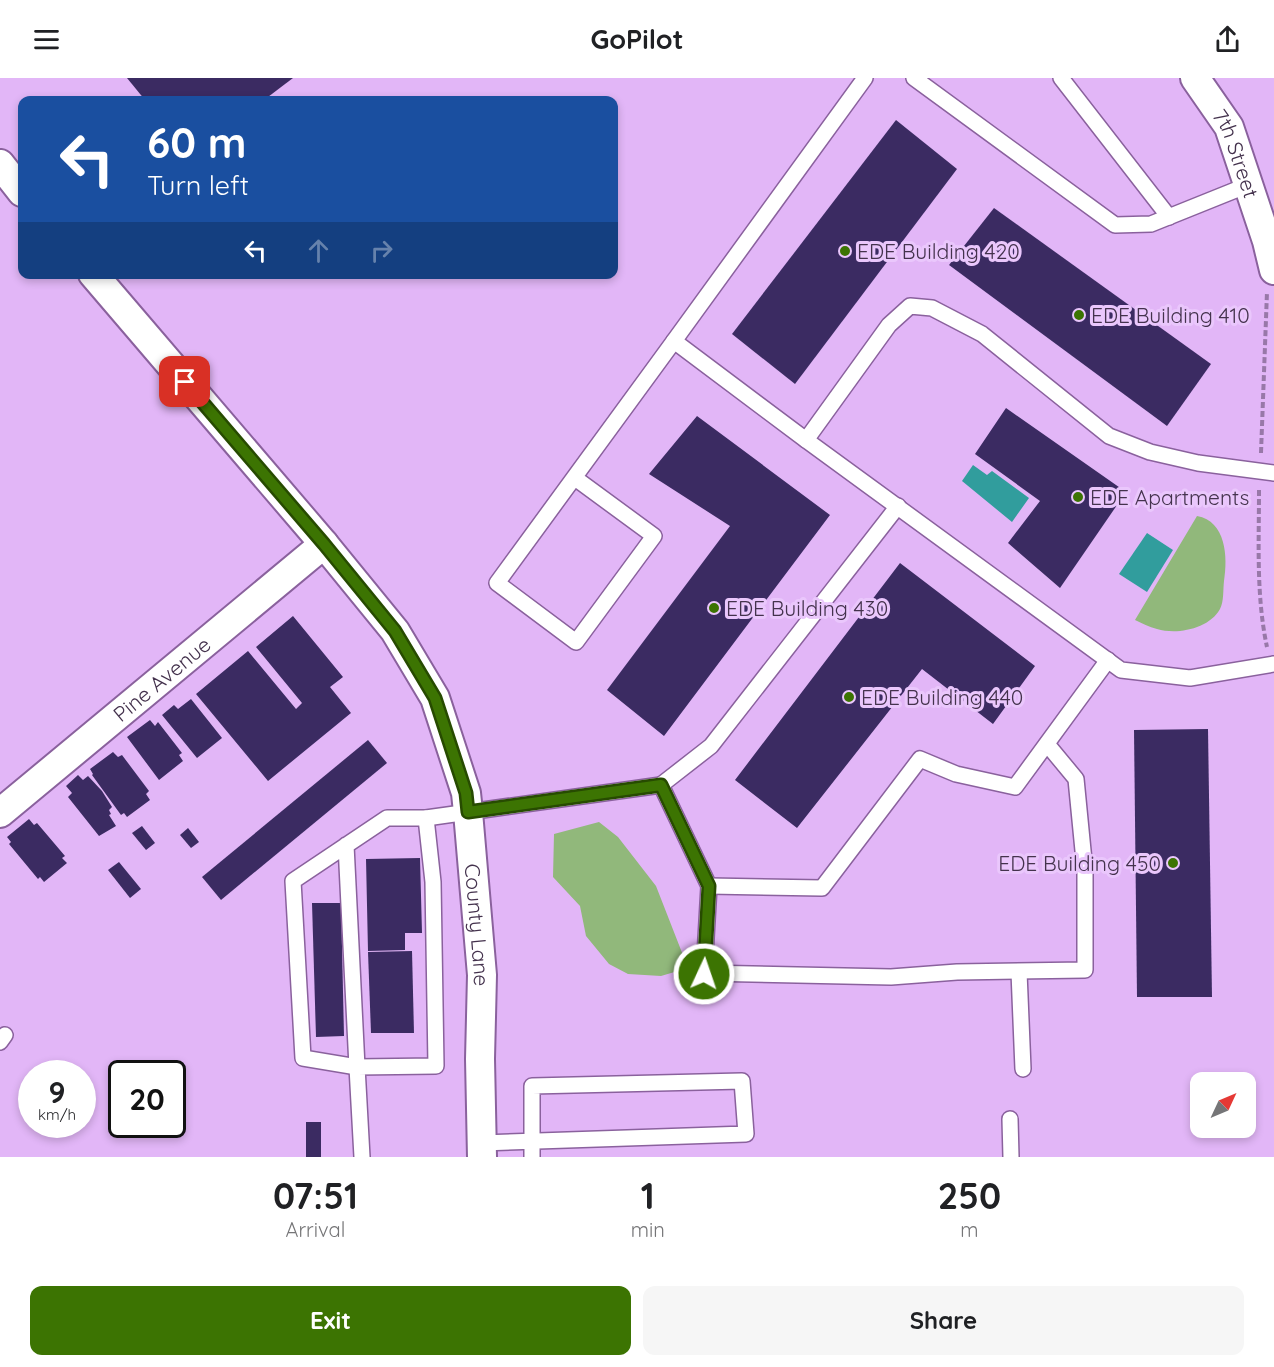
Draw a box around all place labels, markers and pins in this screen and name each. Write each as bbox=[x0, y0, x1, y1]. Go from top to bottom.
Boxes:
place label: EDE Building 420 bbox=[857, 238, 1020, 264]
marker: EDE Building 420 bbox=[838, 244, 852, 258]
place label: EDE Building 410 bbox=[1091, 302, 1250, 328]
marker: EDE Building 410 bbox=[1072, 308, 1086, 322]
pin bbox=[159, 356, 210, 407]
place label: EDE Apartments bbox=[1090, 484, 1249, 510]
marker: EDE Apartments bbox=[1071, 490, 1085, 504]
place label: EDE Building 430 bbox=[726, 595, 888, 621]
marker: EDE Building 430 bbox=[707, 601, 721, 615]
place label: EDE Building 440 bbox=[861, 684, 1023, 710]
marker: EDE Building 440 bbox=[842, 690, 856, 704]
place label: EDE Building 450 bbox=[998, 850, 1161, 876]
marker: EDE Building 450 bbox=[1166, 856, 1180, 870]

